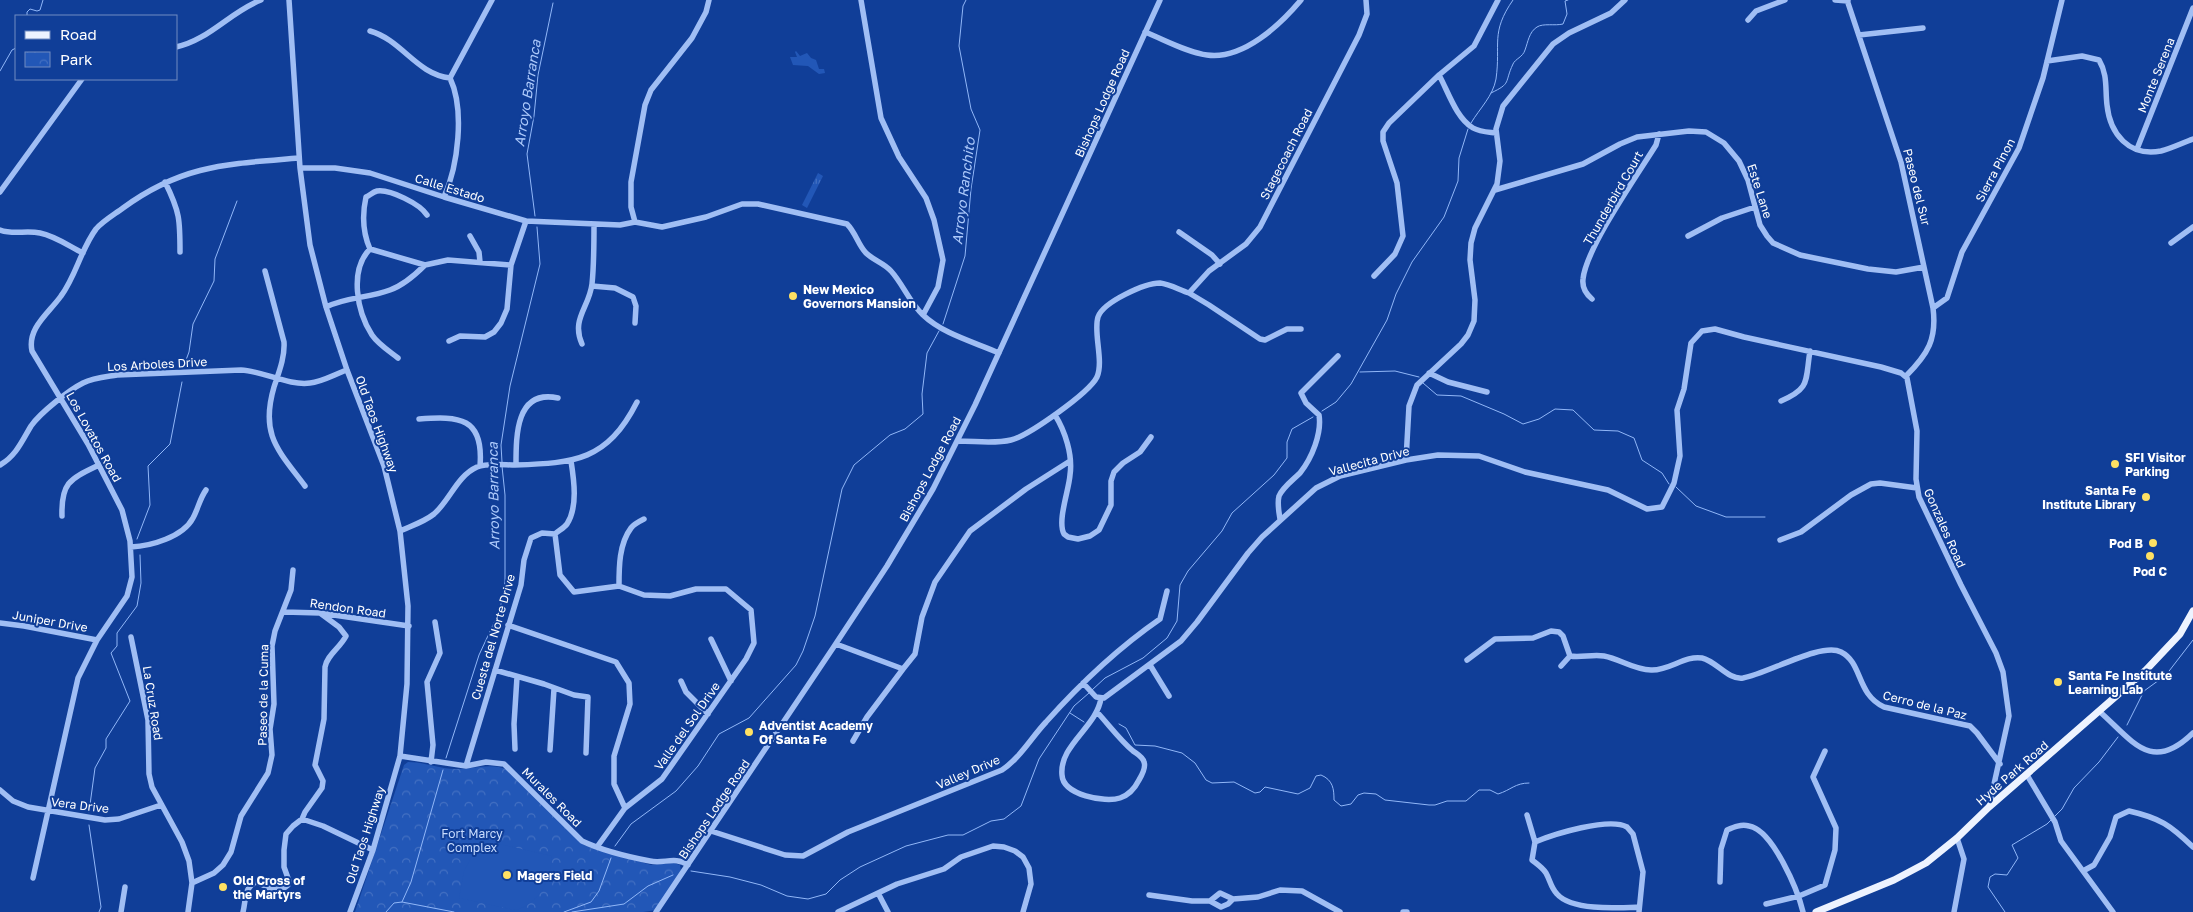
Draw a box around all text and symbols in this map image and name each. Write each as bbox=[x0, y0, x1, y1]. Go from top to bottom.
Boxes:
legend bbox=[15, 15, 178, 80]
text: Road bbox=[60, 25, 97, 43]
street label: Monte Serena bbox=[2134, 35, 2178, 115]
water label: Arroyo Barranca bbox=[510, 37, 544, 148]
street label: Bishops Lodge Road bbox=[1071, 47, 1133, 159]
text: Park bbox=[60, 50, 93, 68]
street label: Stagecoach Road bbox=[1257, 106, 1315, 202]
water label: Arroyo Ranchito bbox=[948, 135, 978, 245]
street label: Sierra Pinon bbox=[1972, 136, 2018, 204]
street label: Paseo del Sur bbox=[1900, 147, 1934, 227]
street label: Thunderbird Court bbox=[1580, 148, 1646, 248]
street label: Este Lane bbox=[1744, 162, 1776, 220]
street label: Calle Estado bbox=[413, 170, 487, 206]
place label: New Mexico Governors Mansion bbox=[803, 282, 916, 311]
marker: New Mexico Governors Mansion bbox=[787, 290, 799, 302]
street label: Los Arboles Drive bbox=[106, 354, 208, 374]
street label: Old Taos Highway bbox=[352, 373, 402, 475]
street label: Los Lovatos Road bbox=[63, 389, 125, 485]
street label: Bishops Lodge Road bbox=[896, 414, 964, 524]
water label: Arroyo Barranca bbox=[484, 441, 502, 550]
street label: Vallecita Drive bbox=[1327, 443, 1411, 479]
place label: SFI Visitor Parking bbox=[2125, 450, 2186, 479]
marker: SFI Visitor Parking bbox=[2109, 458, 2121, 470]
place label: Santa Fe Institute Library bbox=[2042, 483, 2137, 512]
street label: Gonzales Road bbox=[1921, 486, 1969, 570]
marker: Santa Fe Institute Library bbox=[2140, 491, 2152, 503]
place label: Pod B bbox=[2109, 536, 2144, 551]
marker: Pod B bbox=[2147, 537, 2159, 549]
marker: Pod C bbox=[2144, 550, 2156, 562]
place label: Pod C bbox=[2133, 564, 2167, 579]
street label: Cuesta del Norte Drive bbox=[468, 572, 518, 702]
street label: Rendon Road bbox=[309, 595, 387, 621]
street label: Juniper Drive bbox=[11, 607, 89, 635]
street label: Paseo de la Cuma bbox=[255, 644, 271, 746]
street label: La Cruz Road bbox=[140, 665, 166, 741]
place label: Santa Fe Institute Learning Lab bbox=[2068, 668, 2172, 697]
marker: Santa Fe Institute Learning Lab bbox=[2052, 676, 2064, 688]
street label: Valle del Sol Drive bbox=[651, 679, 723, 773]
street label: Cerro de la Paz bbox=[1881, 687, 1969, 723]
place label: Adventist Academy Of Santa Fe bbox=[759, 718, 874, 747]
marker: Adventist Academy Of Santa Fe bbox=[743, 726, 755, 738]
street label: Hyde Park Road bbox=[1973, 737, 2051, 809]
street label: Valley Drive bbox=[934, 752, 1002, 792]
street label: Bishops Lodge Road bbox=[675, 756, 753, 862]
street label: Murales Road bbox=[519, 764, 585, 830]
street label: Old Taos Highway bbox=[342, 784, 388, 886]
street label: Vera Drive bbox=[50, 794, 110, 816]
park label: Fort Marcy Complex bbox=[441, 826, 503, 855]
place label: Magers Field bbox=[517, 868, 592, 883]
marker: Magers Field bbox=[501, 869, 513, 881]
place label: Old Cross of the Martyrs bbox=[233, 873, 305, 902]
marker: Old Cross of the Martyrs bbox=[217, 881, 229, 893]

